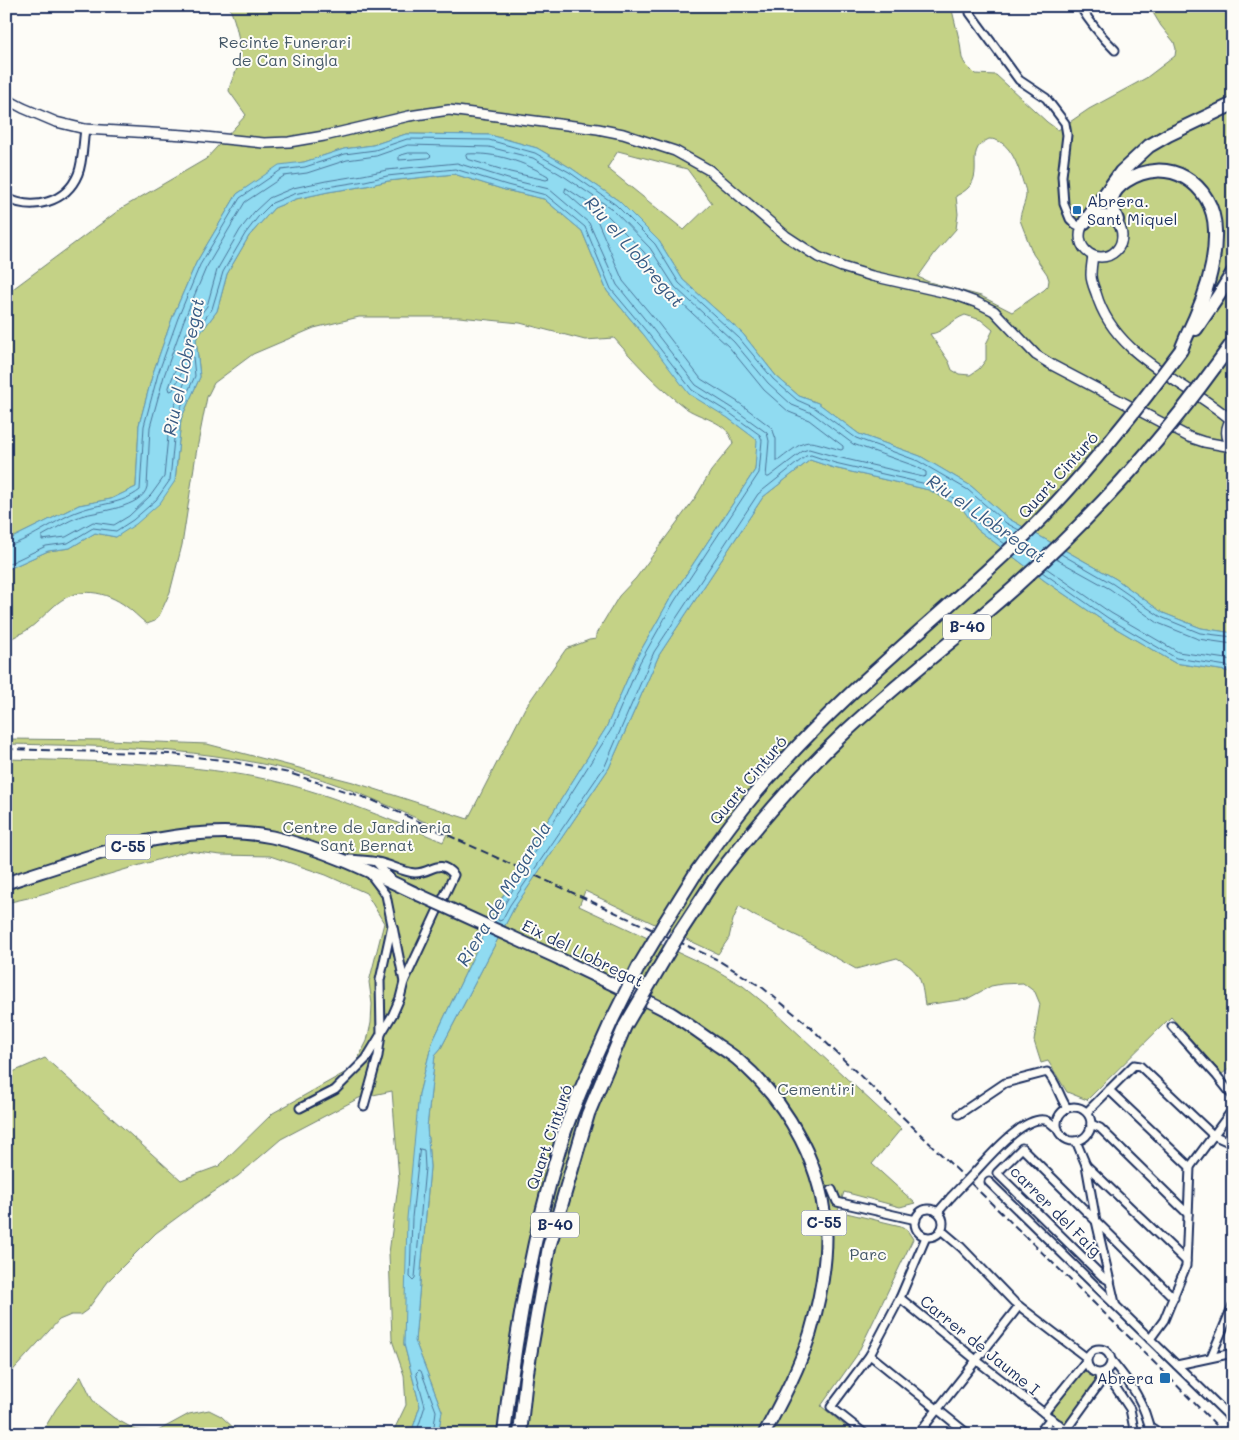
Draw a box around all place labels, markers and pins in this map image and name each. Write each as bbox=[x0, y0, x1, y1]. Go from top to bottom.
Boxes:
place label: Abrera. Sant Miquel bbox=[1087, 190, 1178, 229]
marker: Abrera. Sant Miquel bbox=[1071, 204, 1083, 216]
place label: Abrera bbox=[1097, 1367, 1154, 1388]
marker: Abrera bbox=[1158, 1371, 1172, 1385]

